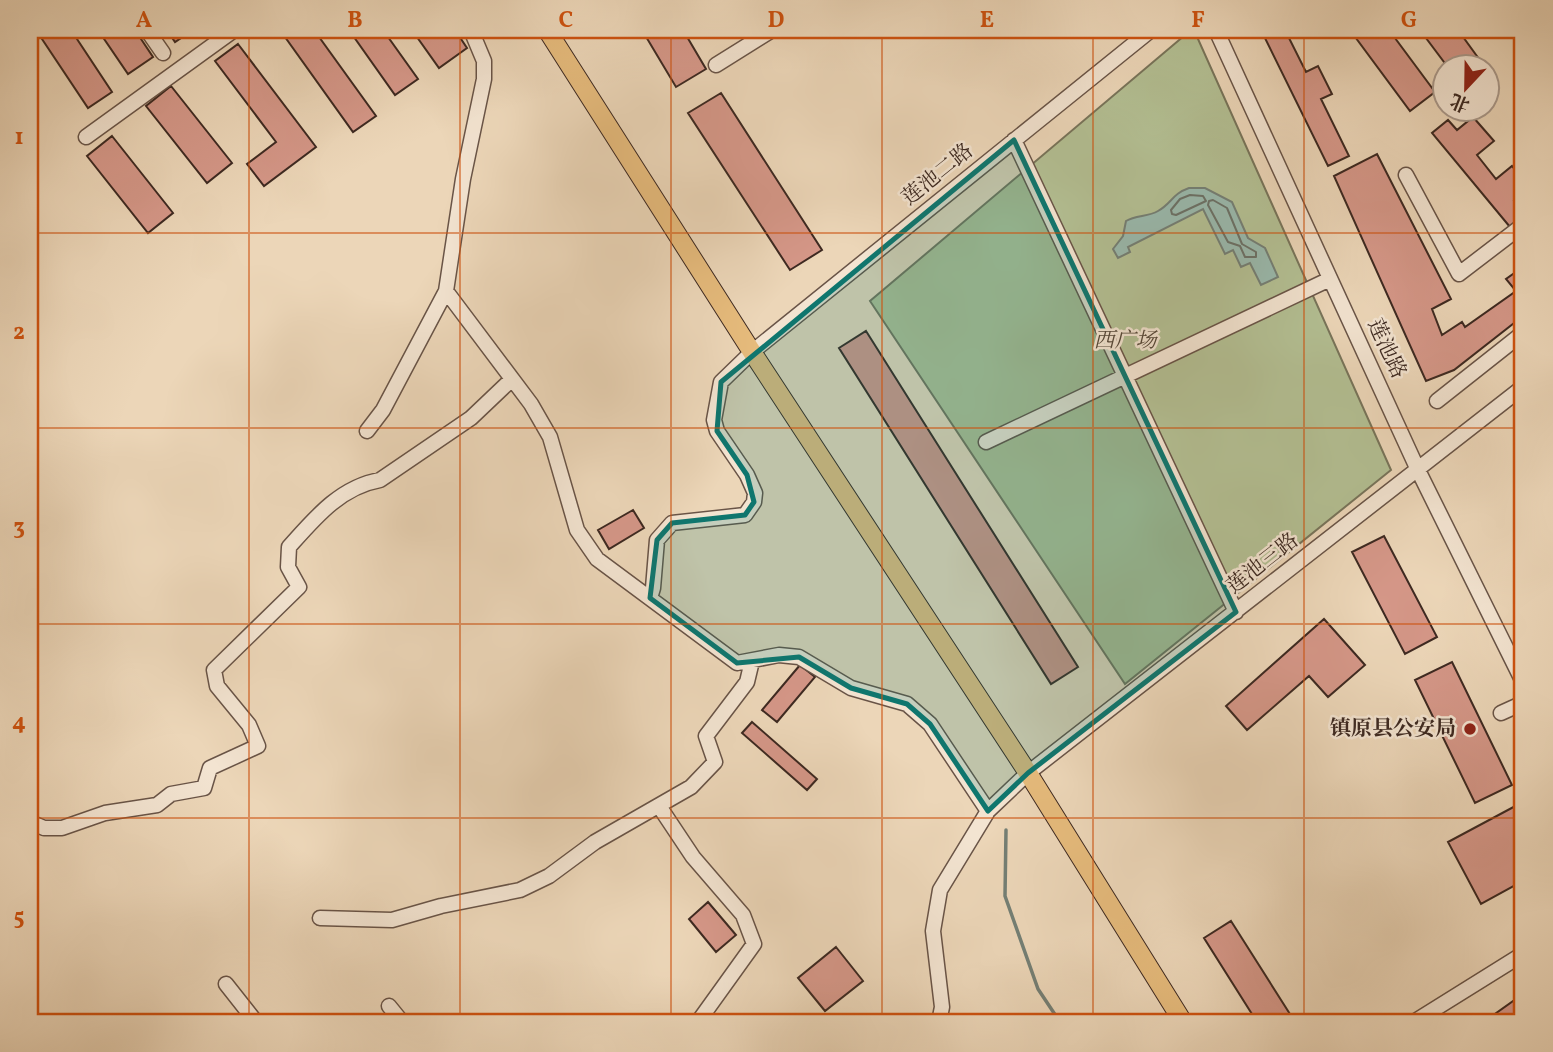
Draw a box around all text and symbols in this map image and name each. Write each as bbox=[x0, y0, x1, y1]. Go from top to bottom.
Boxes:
text: A bbox=[136, 5, 152, 37]
text: B bbox=[347, 5, 363, 37]
text: C bbox=[559, 5, 573, 37]
text: D bbox=[768, 5, 785, 37]
text: E bbox=[980, 5, 994, 37]
text: F bbox=[1191, 5, 1205, 37]
text: G bbox=[1401, 5, 1417, 37]
north arrow bbox=[1430, 52, 1500, 122]
text: 北 bbox=[1447, 86, 1474, 118]
text: 1 bbox=[14, 122, 24, 154]
street label: 莲池二路 bbox=[896, 137, 980, 213]
street label: 莲池路 bbox=[1360, 314, 1412, 384]
text: 2 bbox=[13, 317, 25, 349]
park label: 西广场 bbox=[1094, 327, 1158, 356]
text: 3 bbox=[13, 512, 25, 544]
street label: 莲池三路 bbox=[1221, 527, 1305, 601]
text: 4 bbox=[12, 707, 26, 739]
place label: 镇原县公安局 bbox=[1330, 715, 1456, 744]
marker: 镇原县公安局 bbox=[1462, 721, 1478, 737]
text: 5 bbox=[13, 902, 25, 934]

